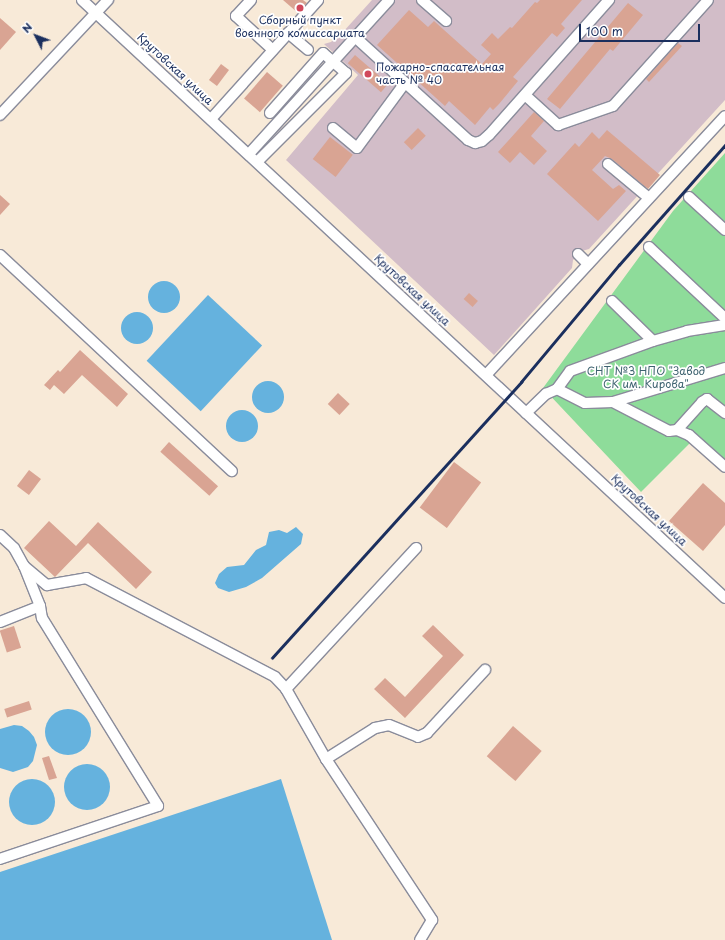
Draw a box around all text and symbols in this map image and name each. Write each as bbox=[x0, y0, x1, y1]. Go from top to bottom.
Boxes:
marker: Сборный пункт военного комиссариата bbox=[295, 3, 305, 13]
place label: Сборный пункт военного комиссариата bbox=[235, 14, 365, 40]
north arrow bbox=[16, 16, 56, 56]
scale bar bbox=[581, 16, 702, 42]
text: N bbox=[17, 19, 36, 37]
text: 100 m bbox=[586, 22, 623, 40]
street label: Крутовская улица bbox=[134, 30, 216, 108]
place label: Пожарно-спасательная часть № 40 bbox=[376, 61, 504, 87]
marker: Пожарно-спасательная часть № 40 bbox=[363, 69, 373, 79]
street label: Крутовская улица bbox=[371, 251, 453, 329]
park label: СНТ №3 НПО "Завод СК им. Кирова" bbox=[587, 365, 705, 391]
street label: Крутовская улица bbox=[608, 471, 690, 549]

